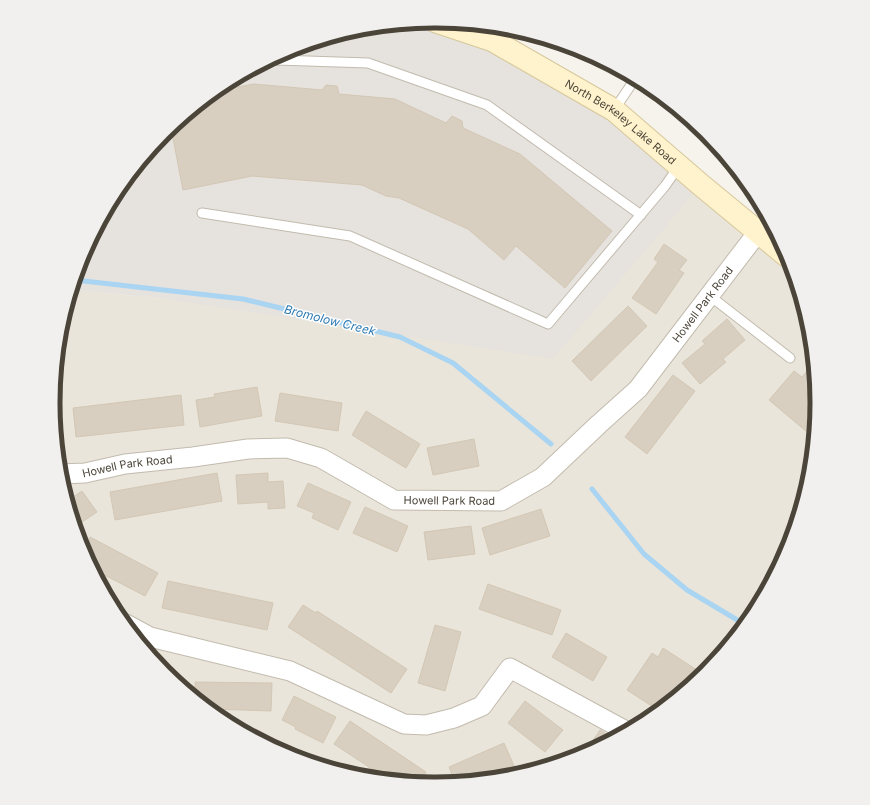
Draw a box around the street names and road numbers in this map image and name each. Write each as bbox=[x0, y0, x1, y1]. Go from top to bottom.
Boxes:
street label: North Berkeley Lake Road bbox=[563, 76, 679, 167]
street label: Howell Park Road bbox=[669, 264, 736, 345]
street label: Howell Park Road bbox=[81, 452, 173, 480]
street label: Howell Park Road bbox=[404, 493, 495, 508]

